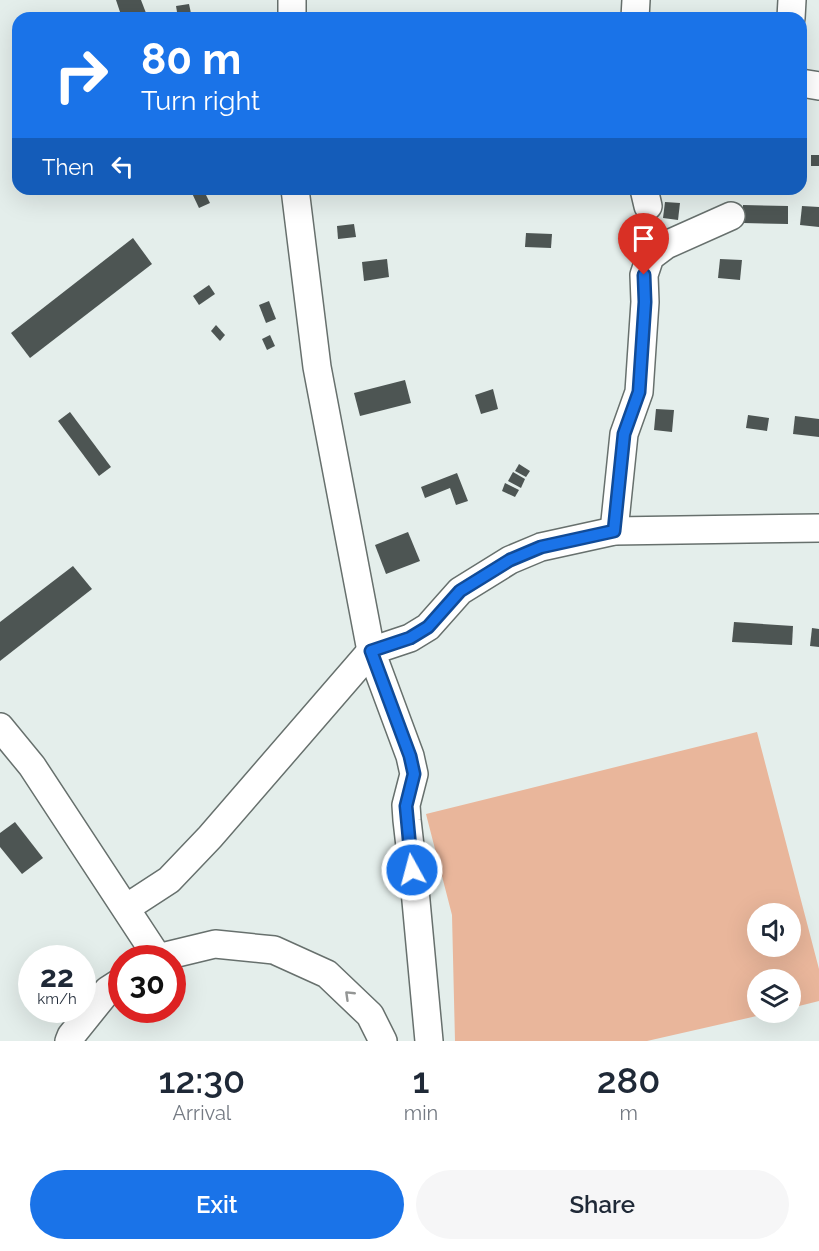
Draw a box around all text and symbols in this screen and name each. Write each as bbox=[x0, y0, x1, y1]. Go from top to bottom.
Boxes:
text: 80 m bbox=[141, 35, 241, 84]
icon: right bbox=[42, 36, 120, 114]
text: Turn right bbox=[141, 85, 260, 116]
icon: left bbox=[106, 150, 139, 183]
text: Then bbox=[42, 154, 94, 180]
pin bbox=[618, 213, 669, 275]
icon: arrive bbox=[627, 222, 660, 255]
position arrow bbox=[380, 838, 444, 902]
map controls bbox=[747, 903, 801, 1023]
button: sound bbox=[747, 903, 801, 957]
speed limit sign: 30 bbox=[108, 945, 186, 1023]
text: 22 bbox=[40, 959, 74, 994]
button: layers bbox=[747, 969, 801, 1023]
text: km/h bbox=[37, 990, 77, 1008]
one-way arrow bbox=[345, 991, 356, 1002]
text: 12:30 bbox=[159, 1059, 245, 1101]
text: 1 bbox=[413, 1059, 430, 1101]
text: 280 bbox=[597, 1059, 660, 1101]
text: Arrival bbox=[173, 1101, 231, 1125]
text: min bbox=[404, 1101, 438, 1125]
text: m bbox=[619, 1101, 638, 1125]
button: Exit bbox=[30, 1170, 404, 1239]
button: Share bbox=[416, 1170, 789, 1239]

